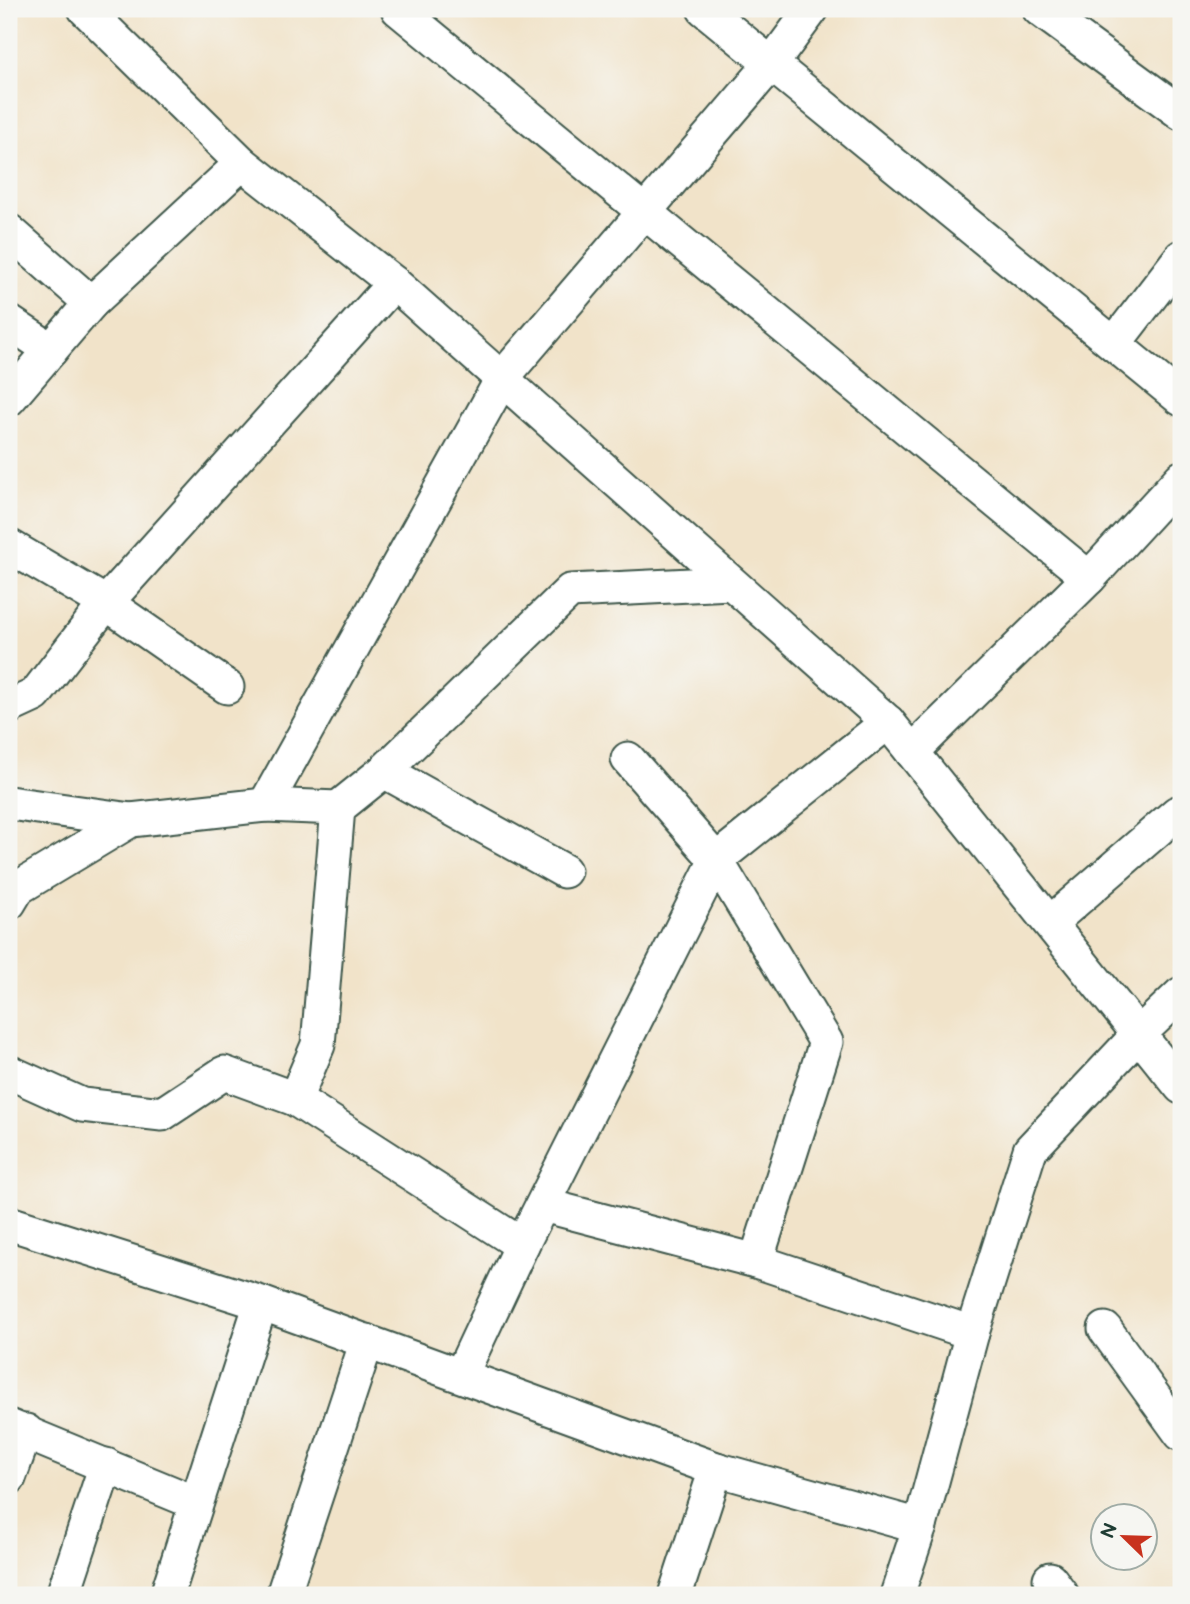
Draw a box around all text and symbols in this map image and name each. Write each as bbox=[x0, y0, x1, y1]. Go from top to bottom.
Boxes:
north arrow bbox=[1088, 1502, 1158, 1572]
text: N bbox=[1096, 1520, 1123, 1542]

